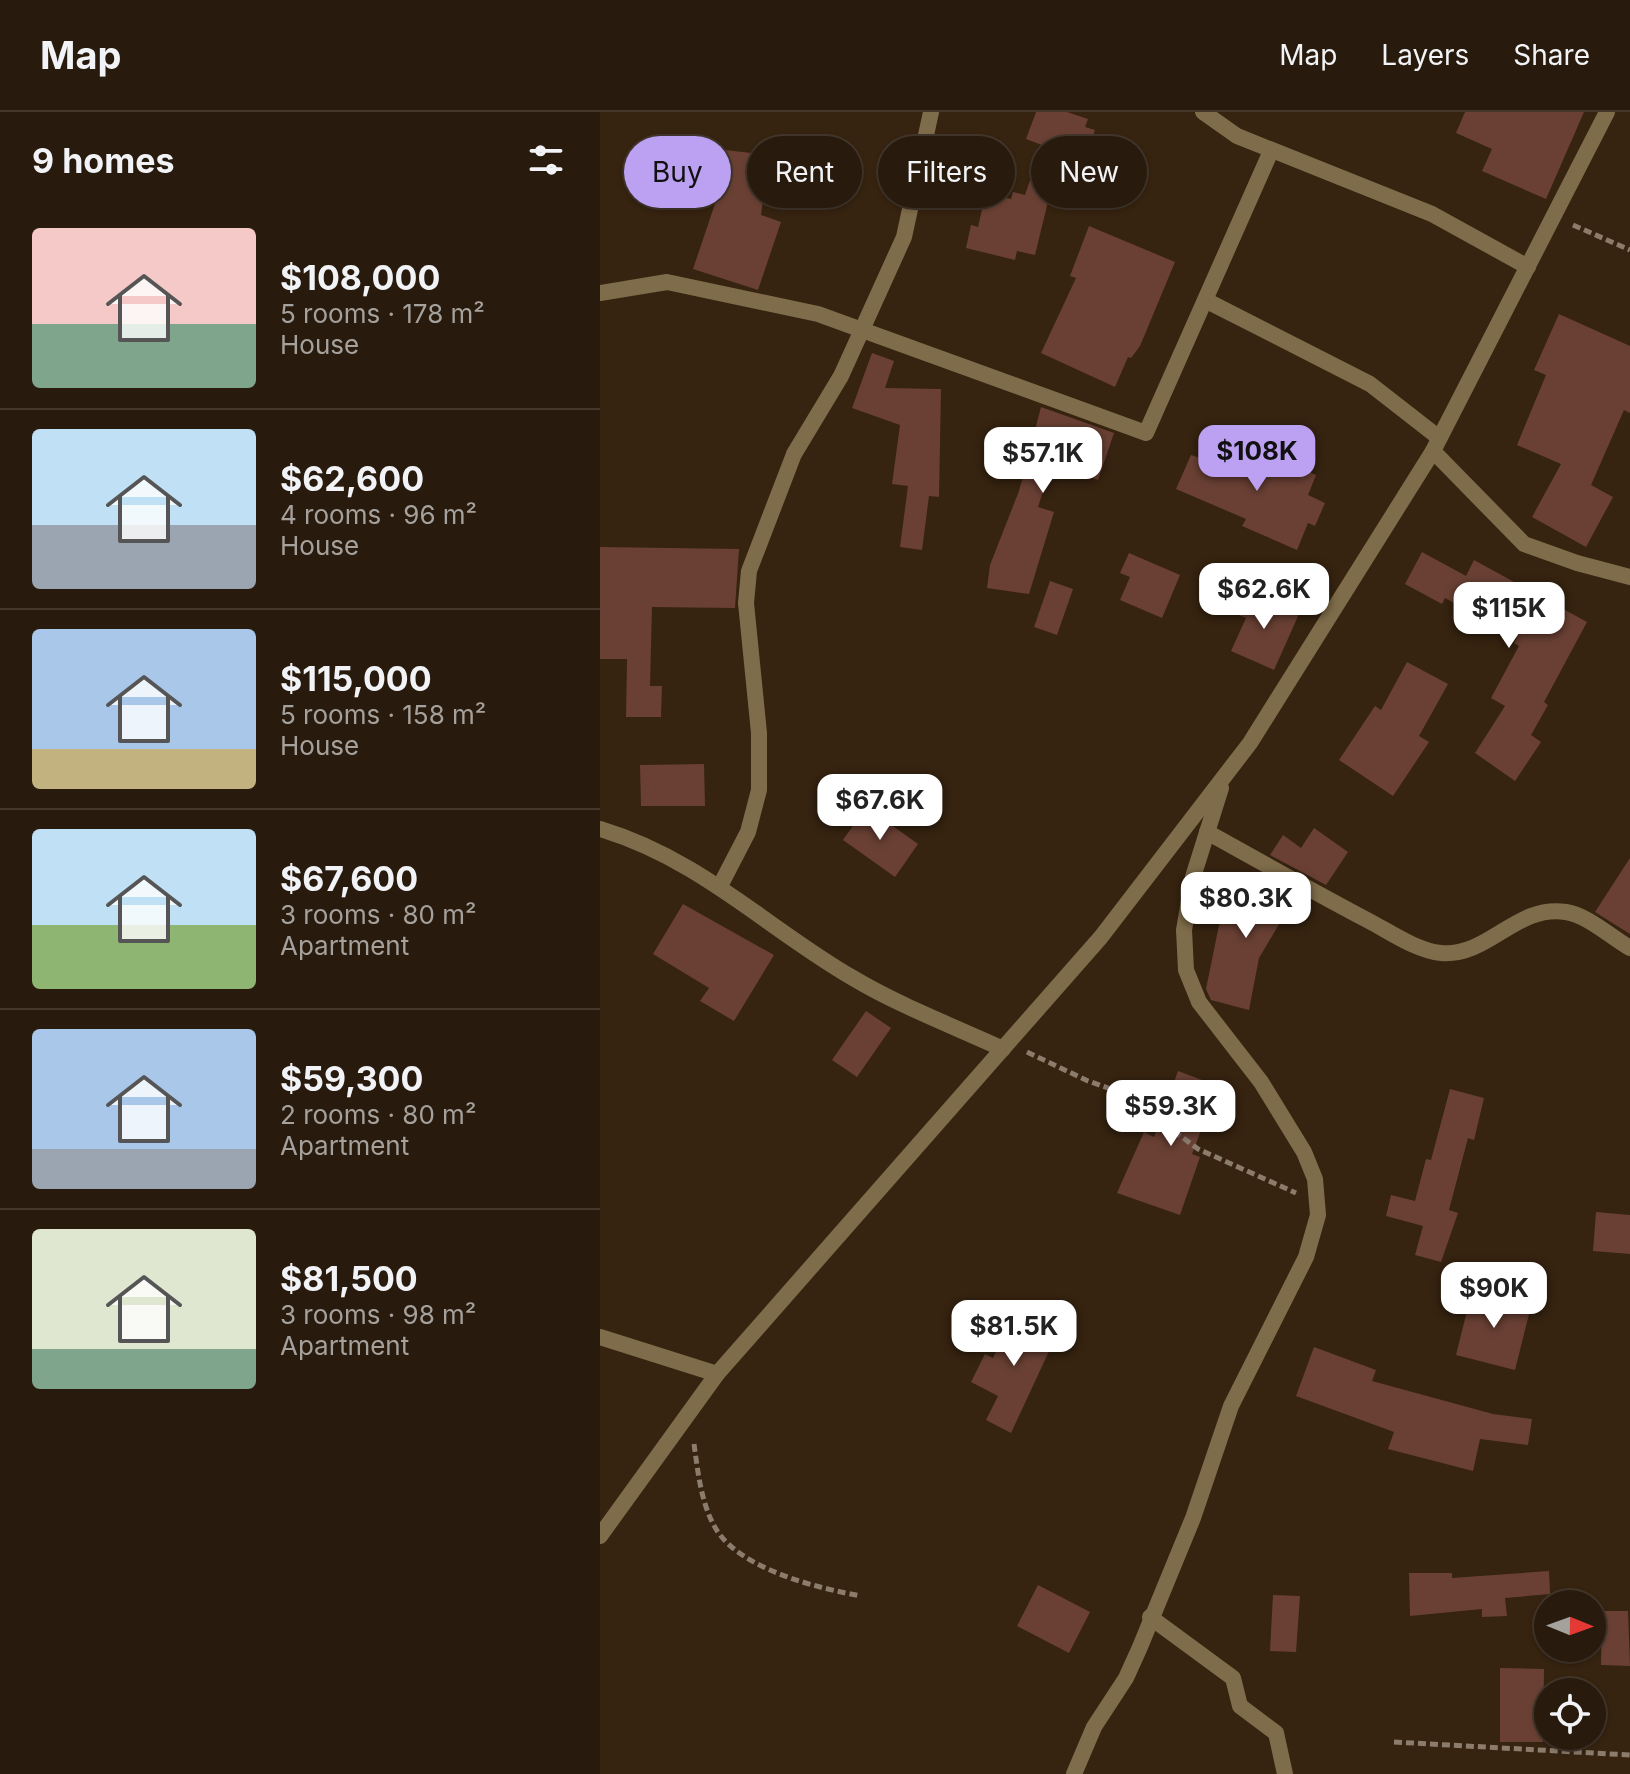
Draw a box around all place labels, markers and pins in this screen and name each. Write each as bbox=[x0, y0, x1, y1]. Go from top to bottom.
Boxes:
pin: $108K bbox=[1201, 425, 1313, 493]
pin: $57.1K bbox=[978, 427, 1108, 495]
pin: $62.6K bbox=[1199, 563, 1329, 631]
pin: $115K bbox=[1453, 582, 1565, 650]
pin: $67.6K bbox=[815, 774, 945, 842]
pin: $80.3K bbox=[1181, 872, 1311, 940]
pin: $59.3K bbox=[1106, 1080, 1236, 1148]
pin: $90K bbox=[1447, 1262, 1541, 1330]
pin: $81.5K bbox=[949, 1300, 1079, 1368]

